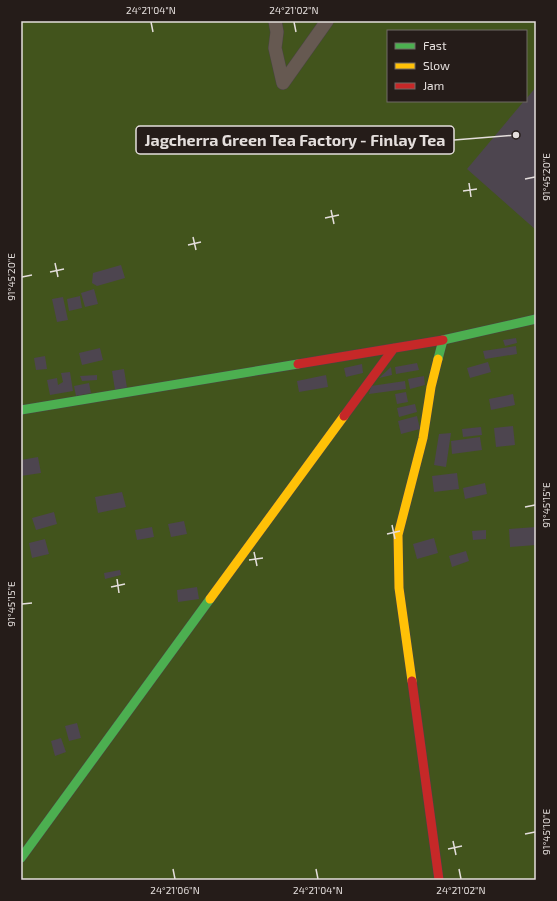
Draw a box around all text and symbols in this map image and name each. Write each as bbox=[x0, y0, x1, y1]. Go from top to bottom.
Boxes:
text: 24°21'04"N bbox=[126, 4, 176, 16]
text: 24°21'02"N bbox=[269, 4, 319, 16]
legend bbox=[387, 30, 527, 102]
text: Fast bbox=[423, 38, 447, 52]
text: Slow bbox=[423, 58, 450, 72]
text: Jam bbox=[423, 78, 444, 92]
callout: Jagcherra Green Tea Factory - Finlay Tea bbox=[136, 126, 454, 154]
text: Jagcherra Green Tea Factory - Finlay Tea bbox=[145, 130, 445, 150]
text: 91°45'20"E bbox=[540, 153, 552, 201]
text: 91°45'20"E bbox=[5, 253, 17, 301]
text: 91°45'15"E bbox=[540, 482, 552, 528]
text: 91°45'15"E bbox=[5, 581, 17, 627]
text: 91°45'10"E bbox=[540, 809, 552, 855]
text: 24°21'06"N bbox=[150, 884, 200, 896]
text: 24°21'04"N bbox=[293, 884, 343, 896]
text: 24°21'02"N bbox=[436, 884, 486, 896]

